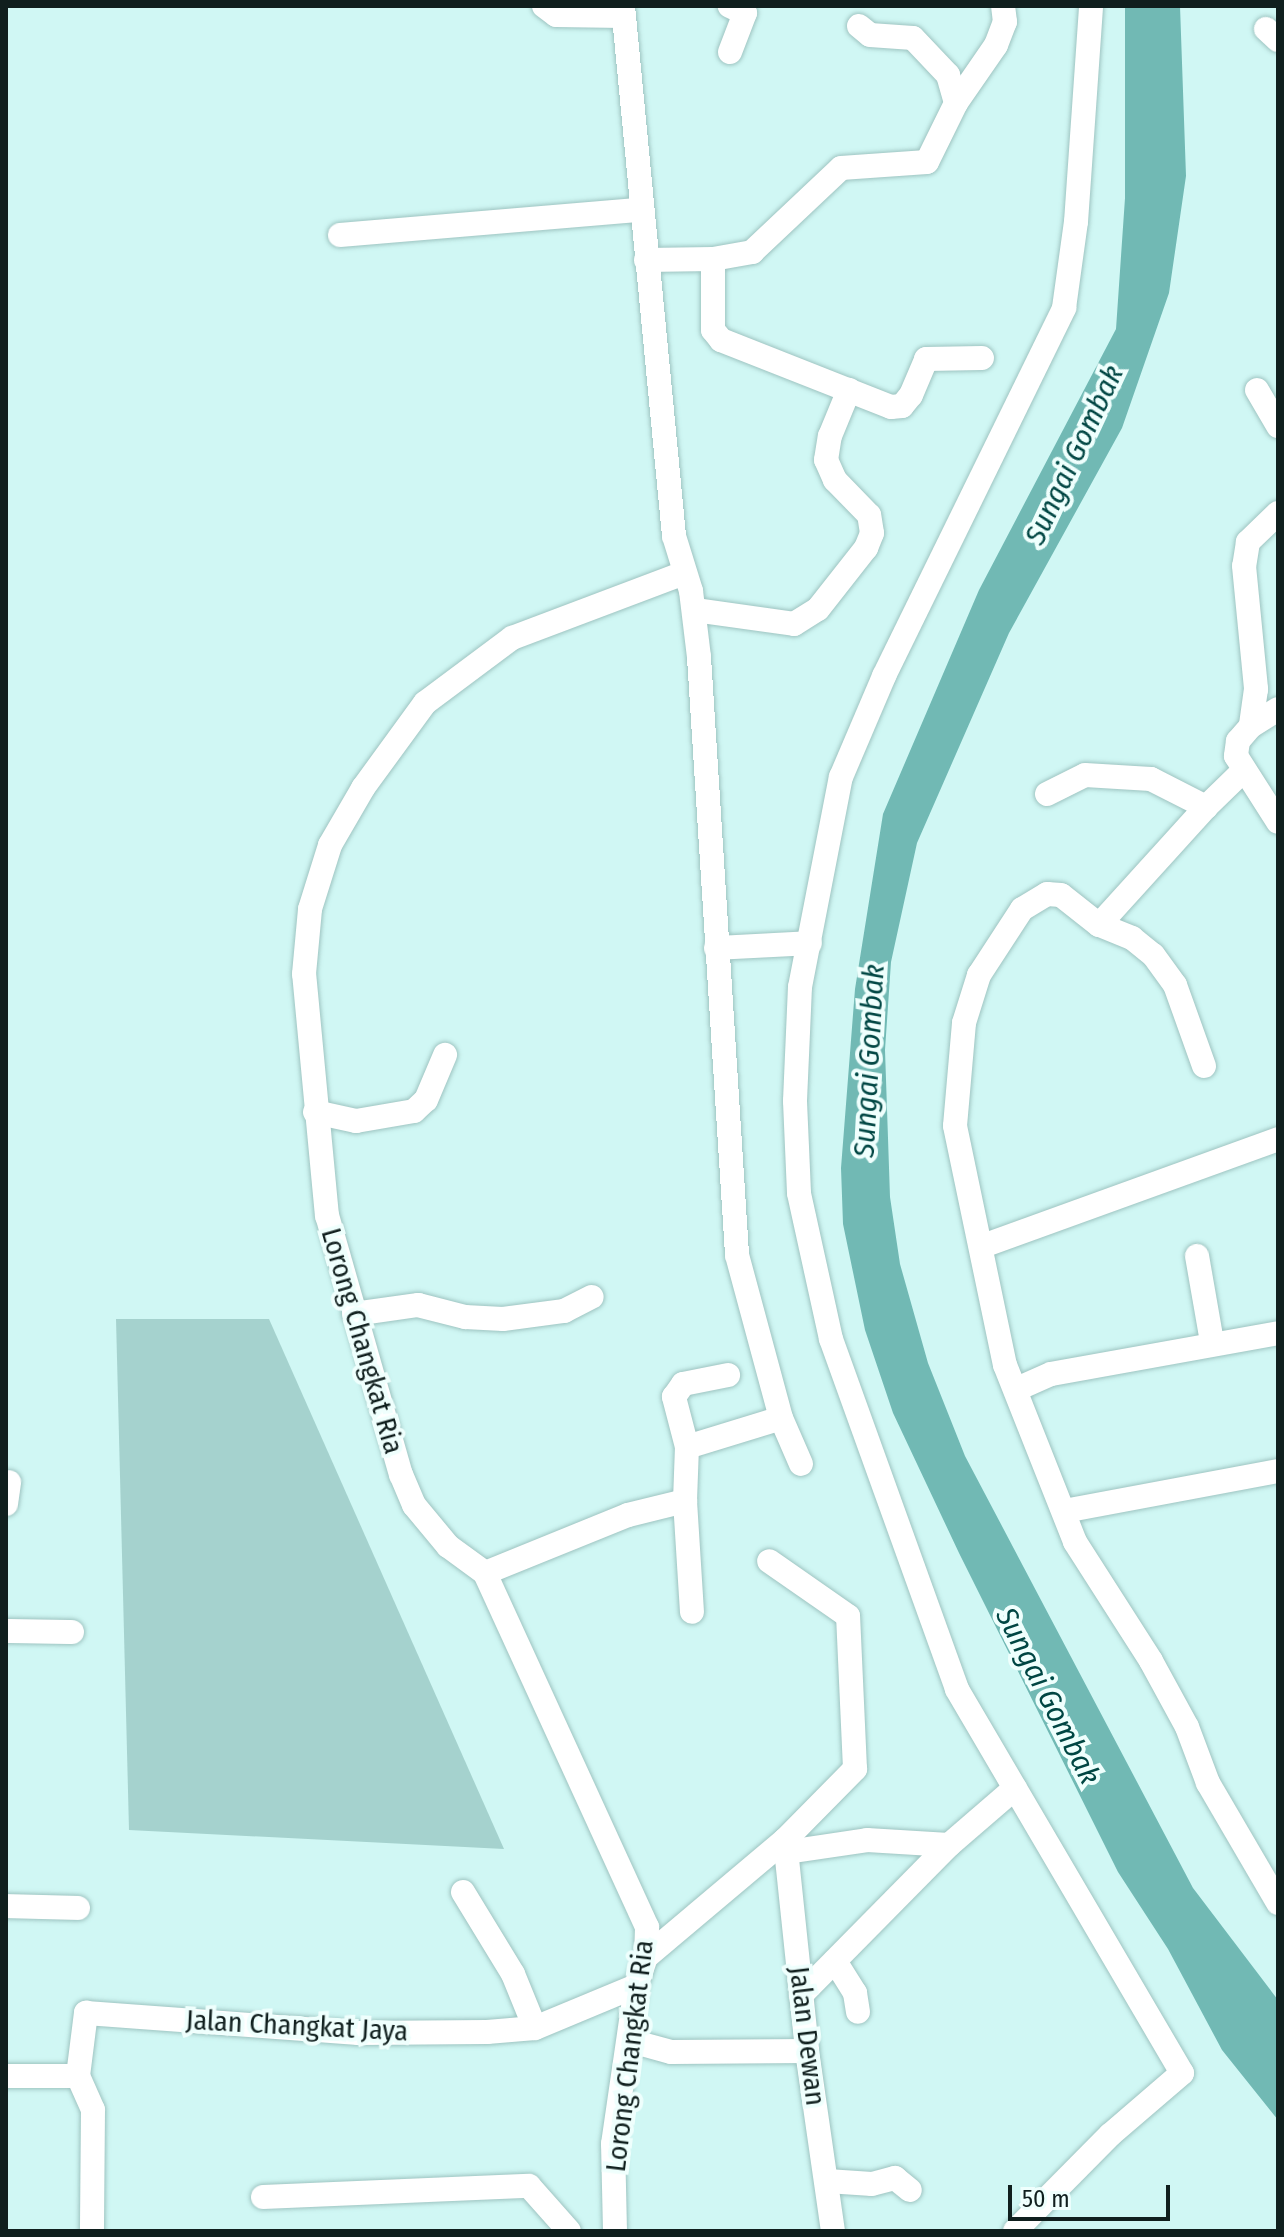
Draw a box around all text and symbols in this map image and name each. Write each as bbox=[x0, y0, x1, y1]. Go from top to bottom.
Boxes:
water label: Sungai Gombak bbox=[1017, 360, 1131, 550]
water label: Sungai Gombak bbox=[846, 963, 892, 1159]
street label: Lorong Changkat Ria bbox=[314, 1224, 410, 1458]
water label: Sungai Gombak bbox=[988, 1602, 1108, 1790]
street label: Lorong Changkat Ria bbox=[599, 1938, 661, 2174]
street label: Jalan Dewan bbox=[782, 1965, 832, 2107]
street label: Jalan Changkat Jaya bbox=[185, 2003, 409, 2049]
scale bar bbox=[1012, 2169, 1174, 2219]
text: 50 m bbox=[1022, 2185, 1070, 2213]

